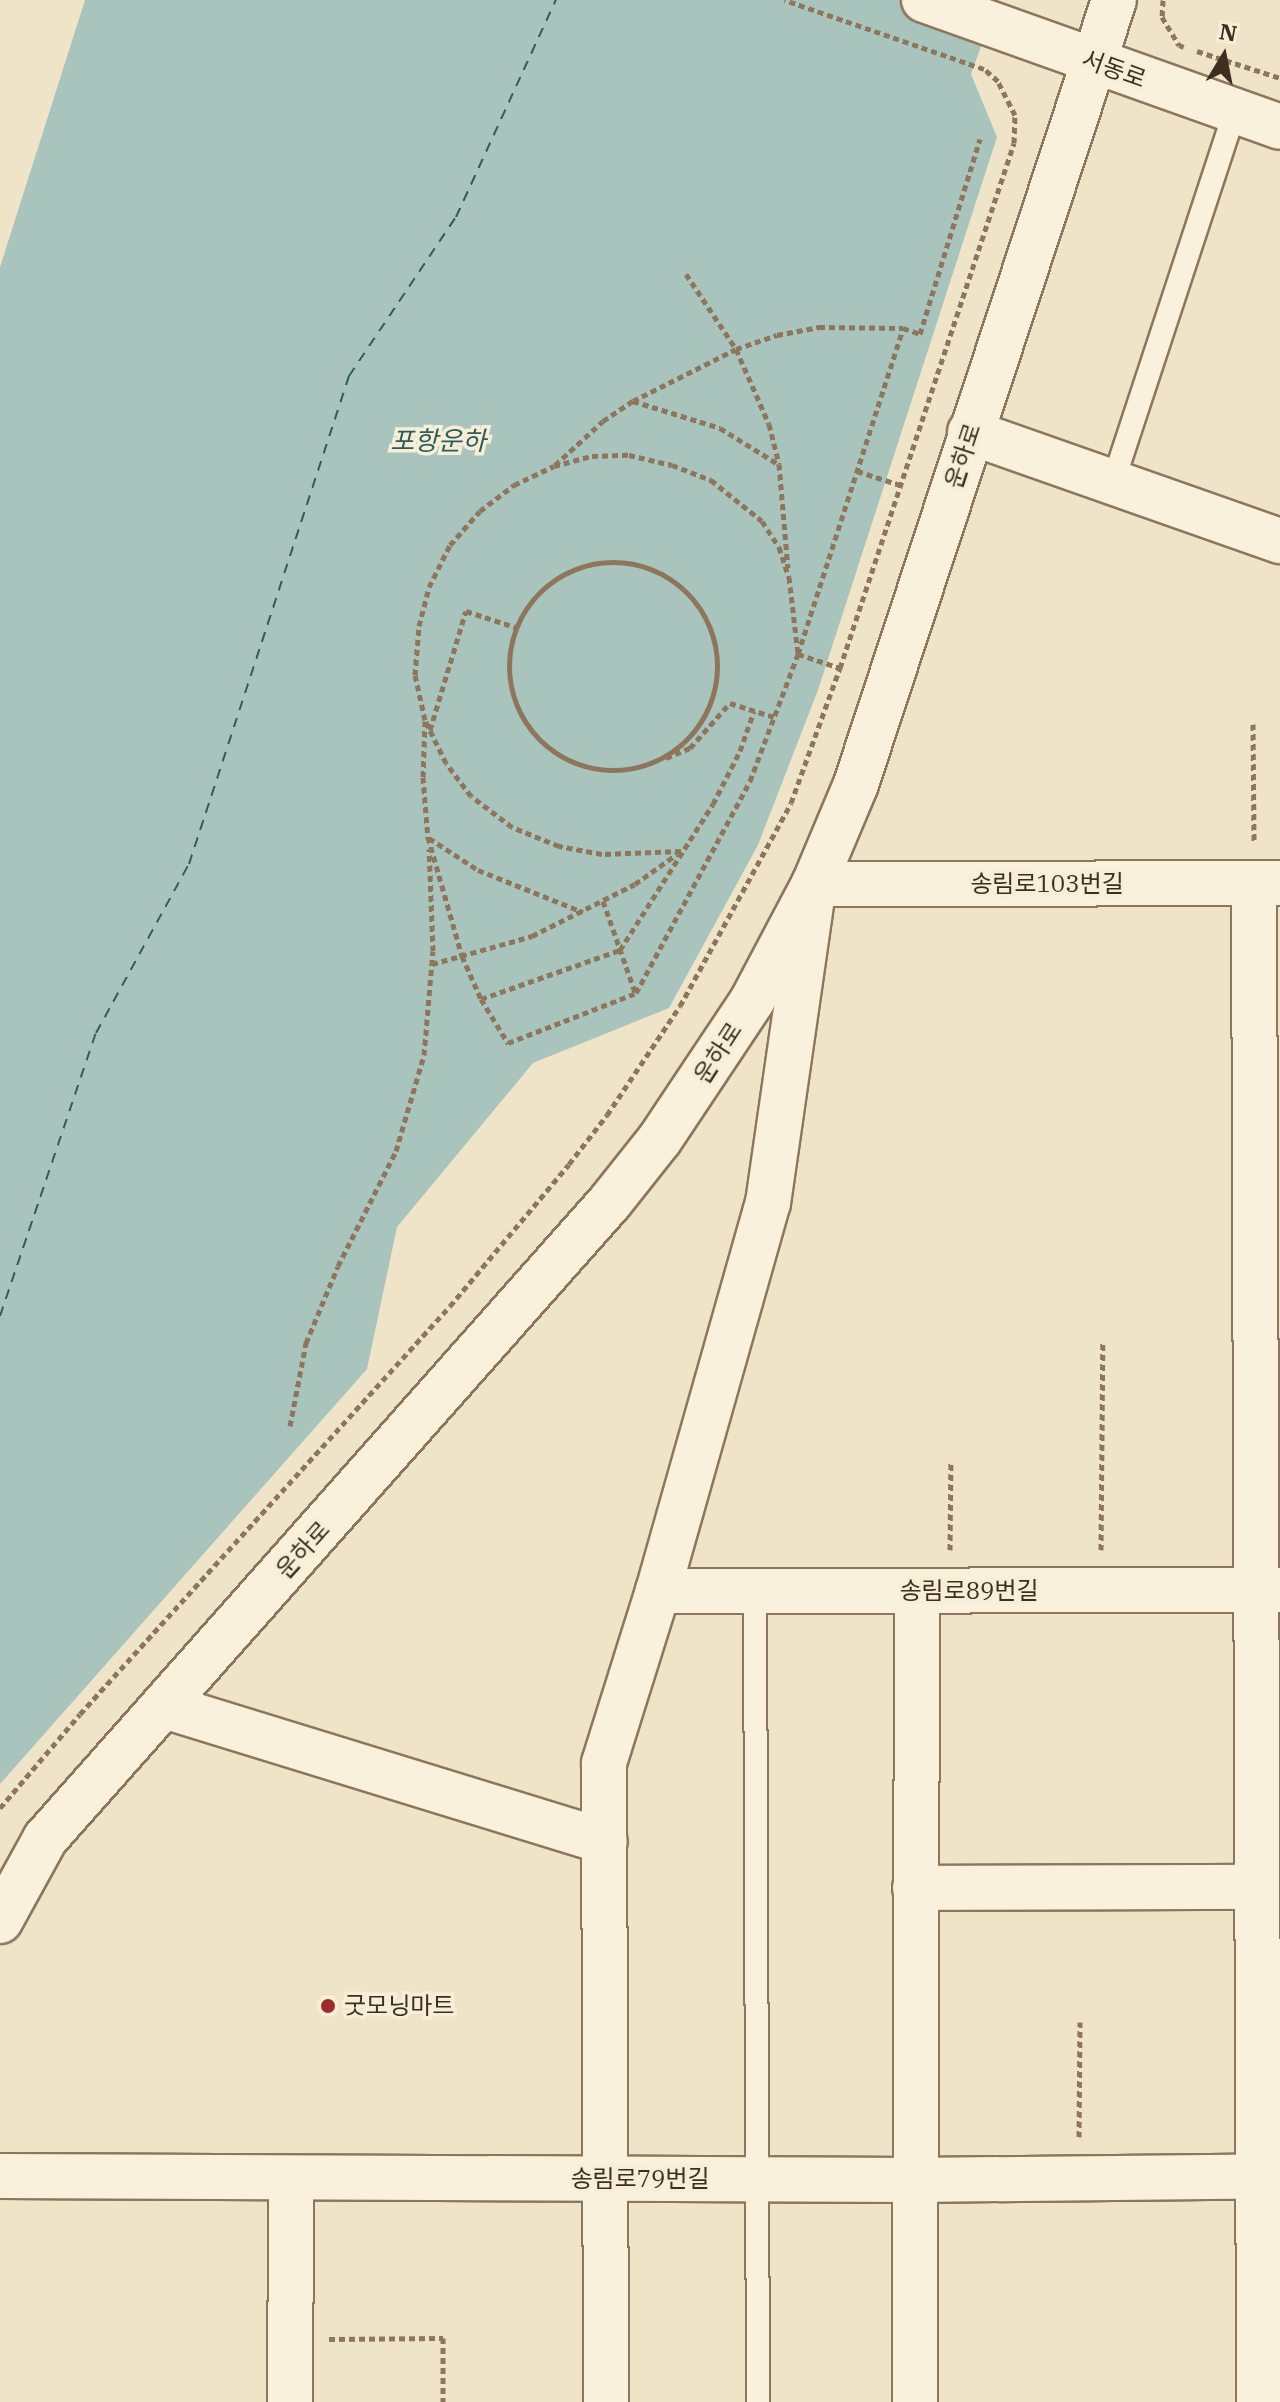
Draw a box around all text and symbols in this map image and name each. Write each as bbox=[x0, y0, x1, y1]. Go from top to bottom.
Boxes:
north arrow bbox=[1184, 16, 1264, 96]
text: N bbox=[1217, 16, 1239, 48]
street label: 서동로 bbox=[1078, 44, 1150, 94]
street label: 운하로 bbox=[939, 420, 987, 492]
water label: 포항운하 bbox=[390, 425, 486, 457]
street label: 송림로103번길 bbox=[970, 870, 1124, 898]
street label: 운하로 bbox=[688, 1017, 748, 1089]
street label: 운하로 bbox=[270, 1516, 336, 1584]
street label: 송림로89번길 bbox=[899, 1577, 1039, 1605]
place label: 굿모닝마트 bbox=[344, 1992, 454, 2020]
marker: 굿모닝마트 bbox=[319, 1997, 337, 2015]
street label: 송림로79번길 bbox=[570, 2165, 710, 2193]

